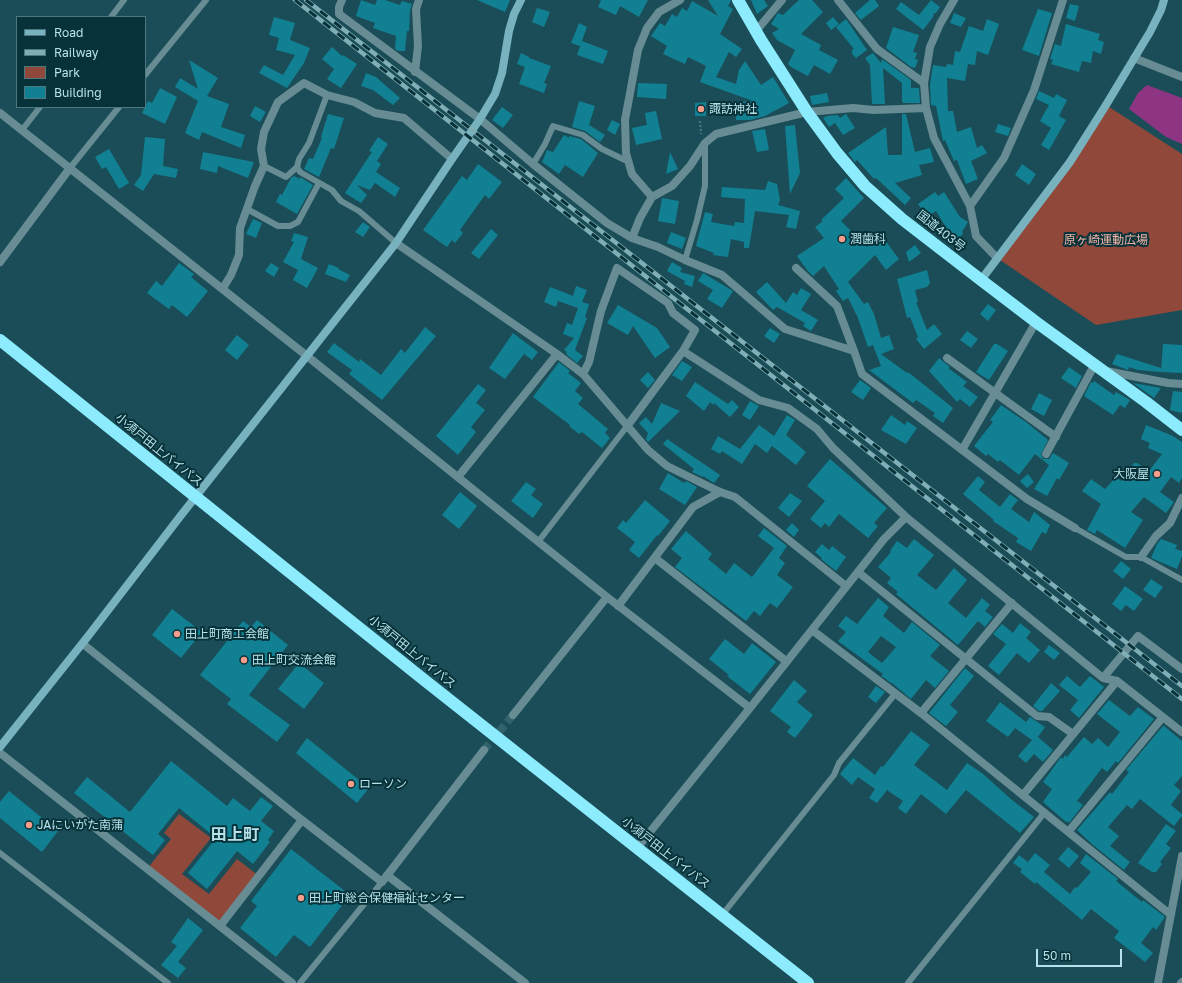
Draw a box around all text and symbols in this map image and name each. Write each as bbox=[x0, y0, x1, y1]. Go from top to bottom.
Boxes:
legend bbox=[16, 16, 146, 108]
text: Road bbox=[54, 25, 83, 40]
text: Railway bbox=[54, 45, 99, 60]
text: Park bbox=[54, 65, 80, 80]
text: Building bbox=[54, 85, 102, 100]
place label: 諏訪神社 bbox=[709, 102, 757, 116]
marker: 諏訪神社 bbox=[696, 104, 706, 114]
street label: 国道403号 bbox=[914, 208, 968, 254]
place label: 潤歯科 bbox=[850, 232, 886, 246]
park label: 原ヶ崎運動広場 bbox=[1064, 233, 1148, 247]
marker: 潤歯科 bbox=[837, 234, 847, 244]
street label: 小須戸田上バイパス bbox=[113, 410, 205, 490]
place label: 大阪屋 bbox=[1113, 467, 1149, 481]
marker: 大阪屋 bbox=[1152, 469, 1162, 479]
street label: 小須戸田上バイパス bbox=[366, 612, 458, 692]
place label: 田上町商工会館 bbox=[185, 627, 269, 641]
marker: 田上町商工会館 bbox=[172, 629, 182, 639]
place label: 田上町交流会館 bbox=[252, 653, 336, 667]
marker: 田上町交流会館 bbox=[239, 655, 249, 665]
place label: ローソン bbox=[359, 777, 407, 791]
marker: ローソン bbox=[346, 779, 356, 789]
street label: 小須戸田上バイパス bbox=[619, 814, 713, 892]
place label: JAにいがた南蒲 bbox=[37, 818, 123, 832]
marker: JAにいがた南蒲 bbox=[24, 820, 34, 830]
district label: 田上町 bbox=[211, 825, 259, 845]
place label: 田上町総合保健福祉センター bbox=[309, 891, 465, 905]
marker: 田上町総合保健福祉センター bbox=[296, 893, 306, 903]
scale bar bbox=[1038, 941, 1124, 967]
text: 50 m bbox=[1043, 948, 1071, 963]

